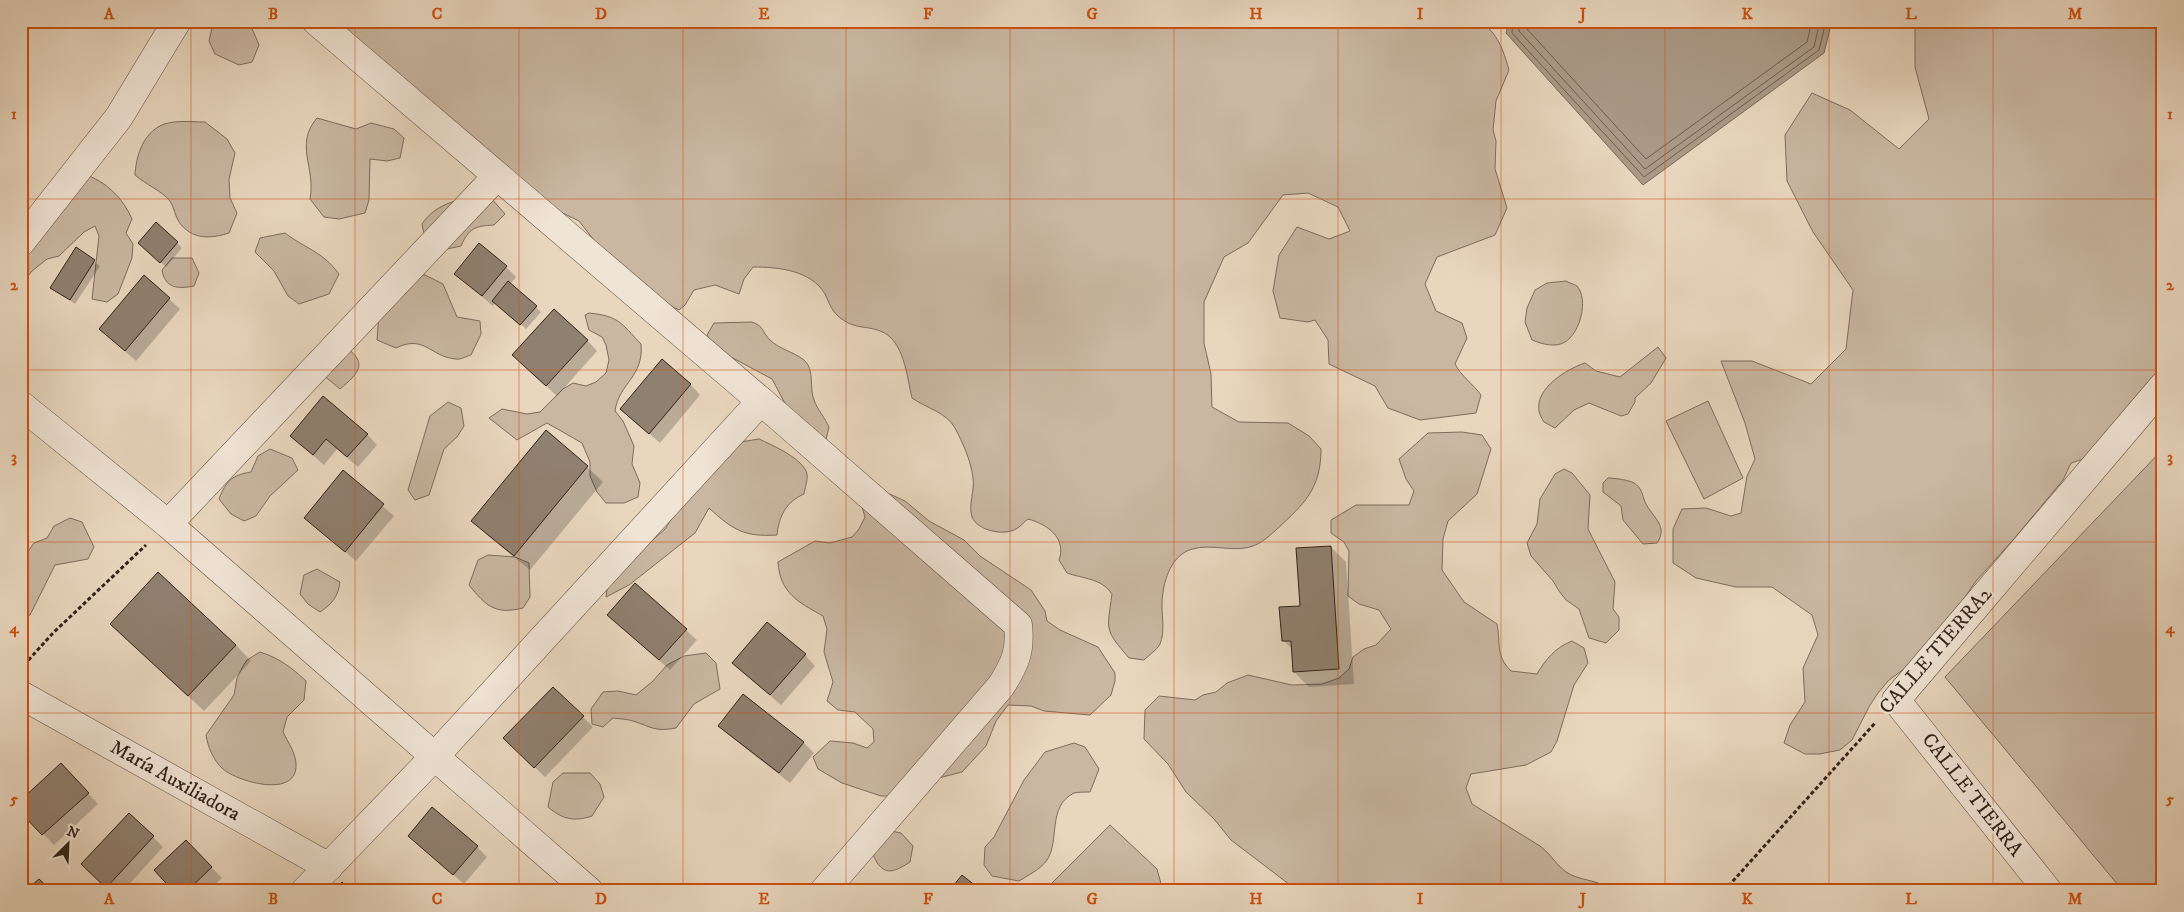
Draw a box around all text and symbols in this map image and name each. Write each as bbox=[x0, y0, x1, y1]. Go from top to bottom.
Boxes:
text: A bbox=[103, 4, 115, 24]
text: B bbox=[268, 4, 278, 24]
text: C bbox=[432, 4, 442, 24]
text: D bbox=[595, 4, 607, 24]
text: E bbox=[758, 4, 770, 24]
text: F bbox=[923, 4, 933, 24]
text: G bbox=[1086, 4, 1098, 24]
text: H bbox=[1249, 4, 1263, 24]
text: I bbox=[1417, 4, 1424, 24]
text: J bbox=[1578, 4, 1587, 24]
text: K bbox=[1741, 4, 1753, 24]
text: L bbox=[1905, 4, 1917, 24]
text: M bbox=[2068, 4, 2083, 24]
text: 1 bbox=[11, 104, 17, 124]
text: 1 bbox=[2167, 104, 2173, 124]
text: 2 bbox=[10, 275, 19, 295]
text: 2 bbox=[2166, 275, 2175, 295]
text: 3 bbox=[11, 447, 17, 467]
text: 3 bbox=[2167, 447, 2173, 467]
street label: CALLE TIERRA2 bbox=[1874, 582, 1998, 720]
text: 4 bbox=[8, 618, 19, 638]
text: 4 bbox=[2164, 618, 2175, 638]
street label: CALLE TIERRA bbox=[1916, 728, 2028, 862]
street label: María Auxiliadora bbox=[106, 735, 245, 827]
text: 5 bbox=[9, 789, 18, 809]
text: 5 bbox=[2165, 789, 2174, 809]
north arrow bbox=[42, 820, 92, 870]
text: N bbox=[64, 822, 82, 844]
text: A bbox=[103, 889, 115, 909]
text: B bbox=[268, 889, 278, 909]
text: C bbox=[432, 889, 442, 909]
text: D bbox=[595, 889, 607, 909]
text: E bbox=[758, 889, 770, 909]
text: F bbox=[923, 889, 933, 909]
text: G bbox=[1086, 889, 1098, 909]
text: H bbox=[1249, 889, 1263, 909]
text: I bbox=[1417, 889, 1424, 909]
text: J bbox=[1578, 889, 1587, 909]
text: K bbox=[1741, 889, 1753, 909]
text: L bbox=[1905, 889, 1917, 909]
text: M bbox=[2068, 889, 2083, 909]

